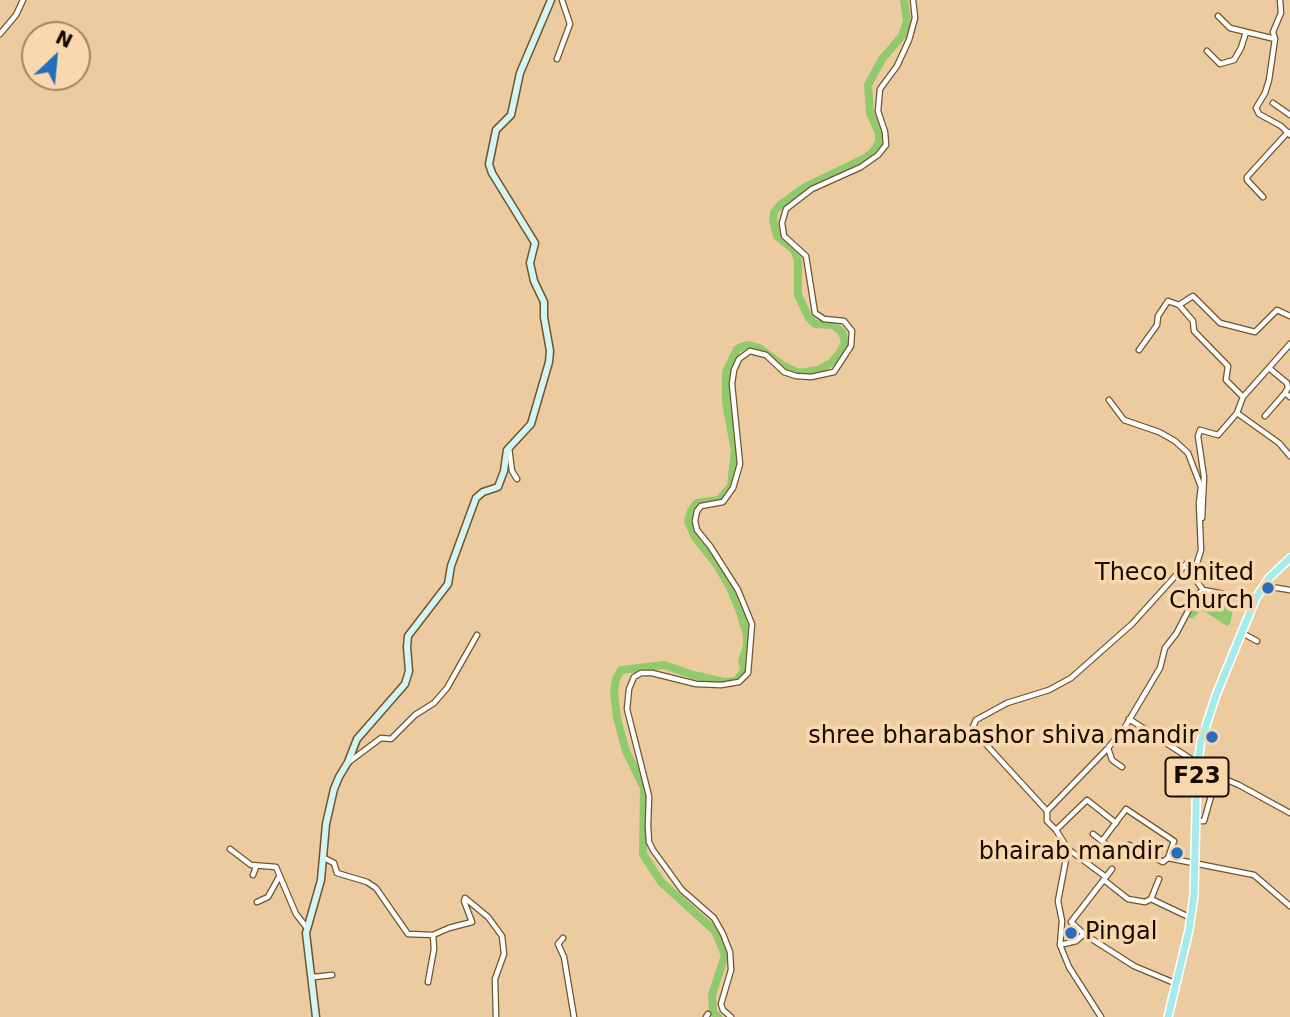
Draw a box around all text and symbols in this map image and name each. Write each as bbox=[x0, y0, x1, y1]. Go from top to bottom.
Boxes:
north arrow bbox=[21, 21, 91, 91]
text: N bbox=[52, 26, 76, 52]
place label: Theco United Church bbox=[1095, 560, 1254, 616]
marker: Theco United Church bbox=[1260, 580, 1276, 596]
place label: shree bharabashor shiva mandir bbox=[808, 723, 1198, 751]
marker: shree bharabashor shiva mandir bbox=[1204, 729, 1220, 745]
road number: F23 bbox=[1166, 758, 1228, 796]
place label: bhairab mandir bbox=[979, 839, 1163, 867]
marker: bhairab mandir bbox=[1169, 845, 1185, 861]
place label: Pingal bbox=[1085, 919, 1157, 947]
marker: Pingal bbox=[1063, 925, 1079, 941]

